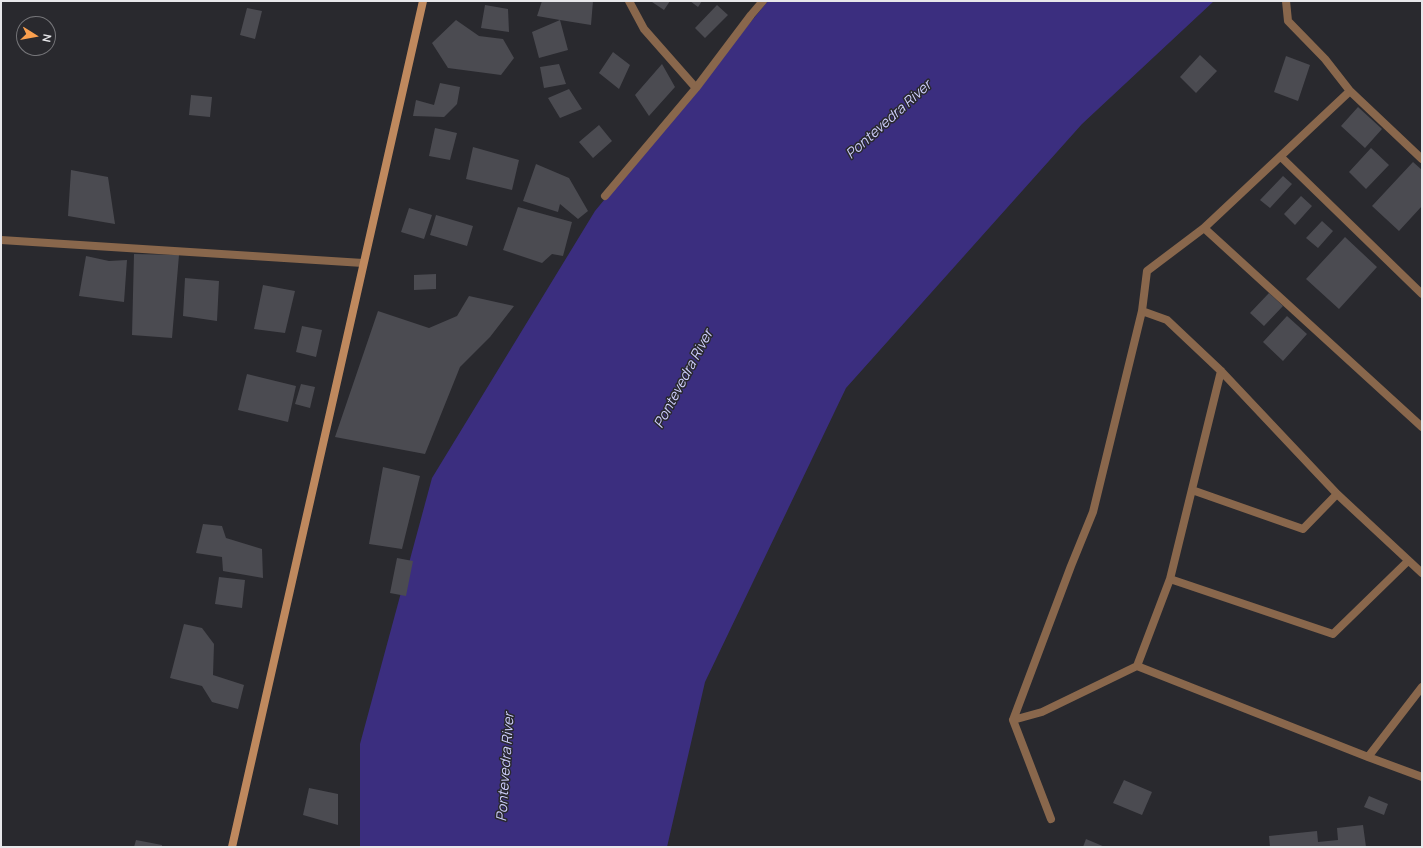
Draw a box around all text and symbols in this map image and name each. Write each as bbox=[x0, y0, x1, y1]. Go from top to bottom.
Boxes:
north arrow bbox=[16, 16, 56, 56]
text: N bbox=[39, 33, 55, 44]
water label: Pontevedra River bbox=[843, 77, 935, 163]
water label: Pontevedra River bbox=[651, 327, 717, 431]
water label: Pontevedra River bbox=[494, 712, 518, 822]

